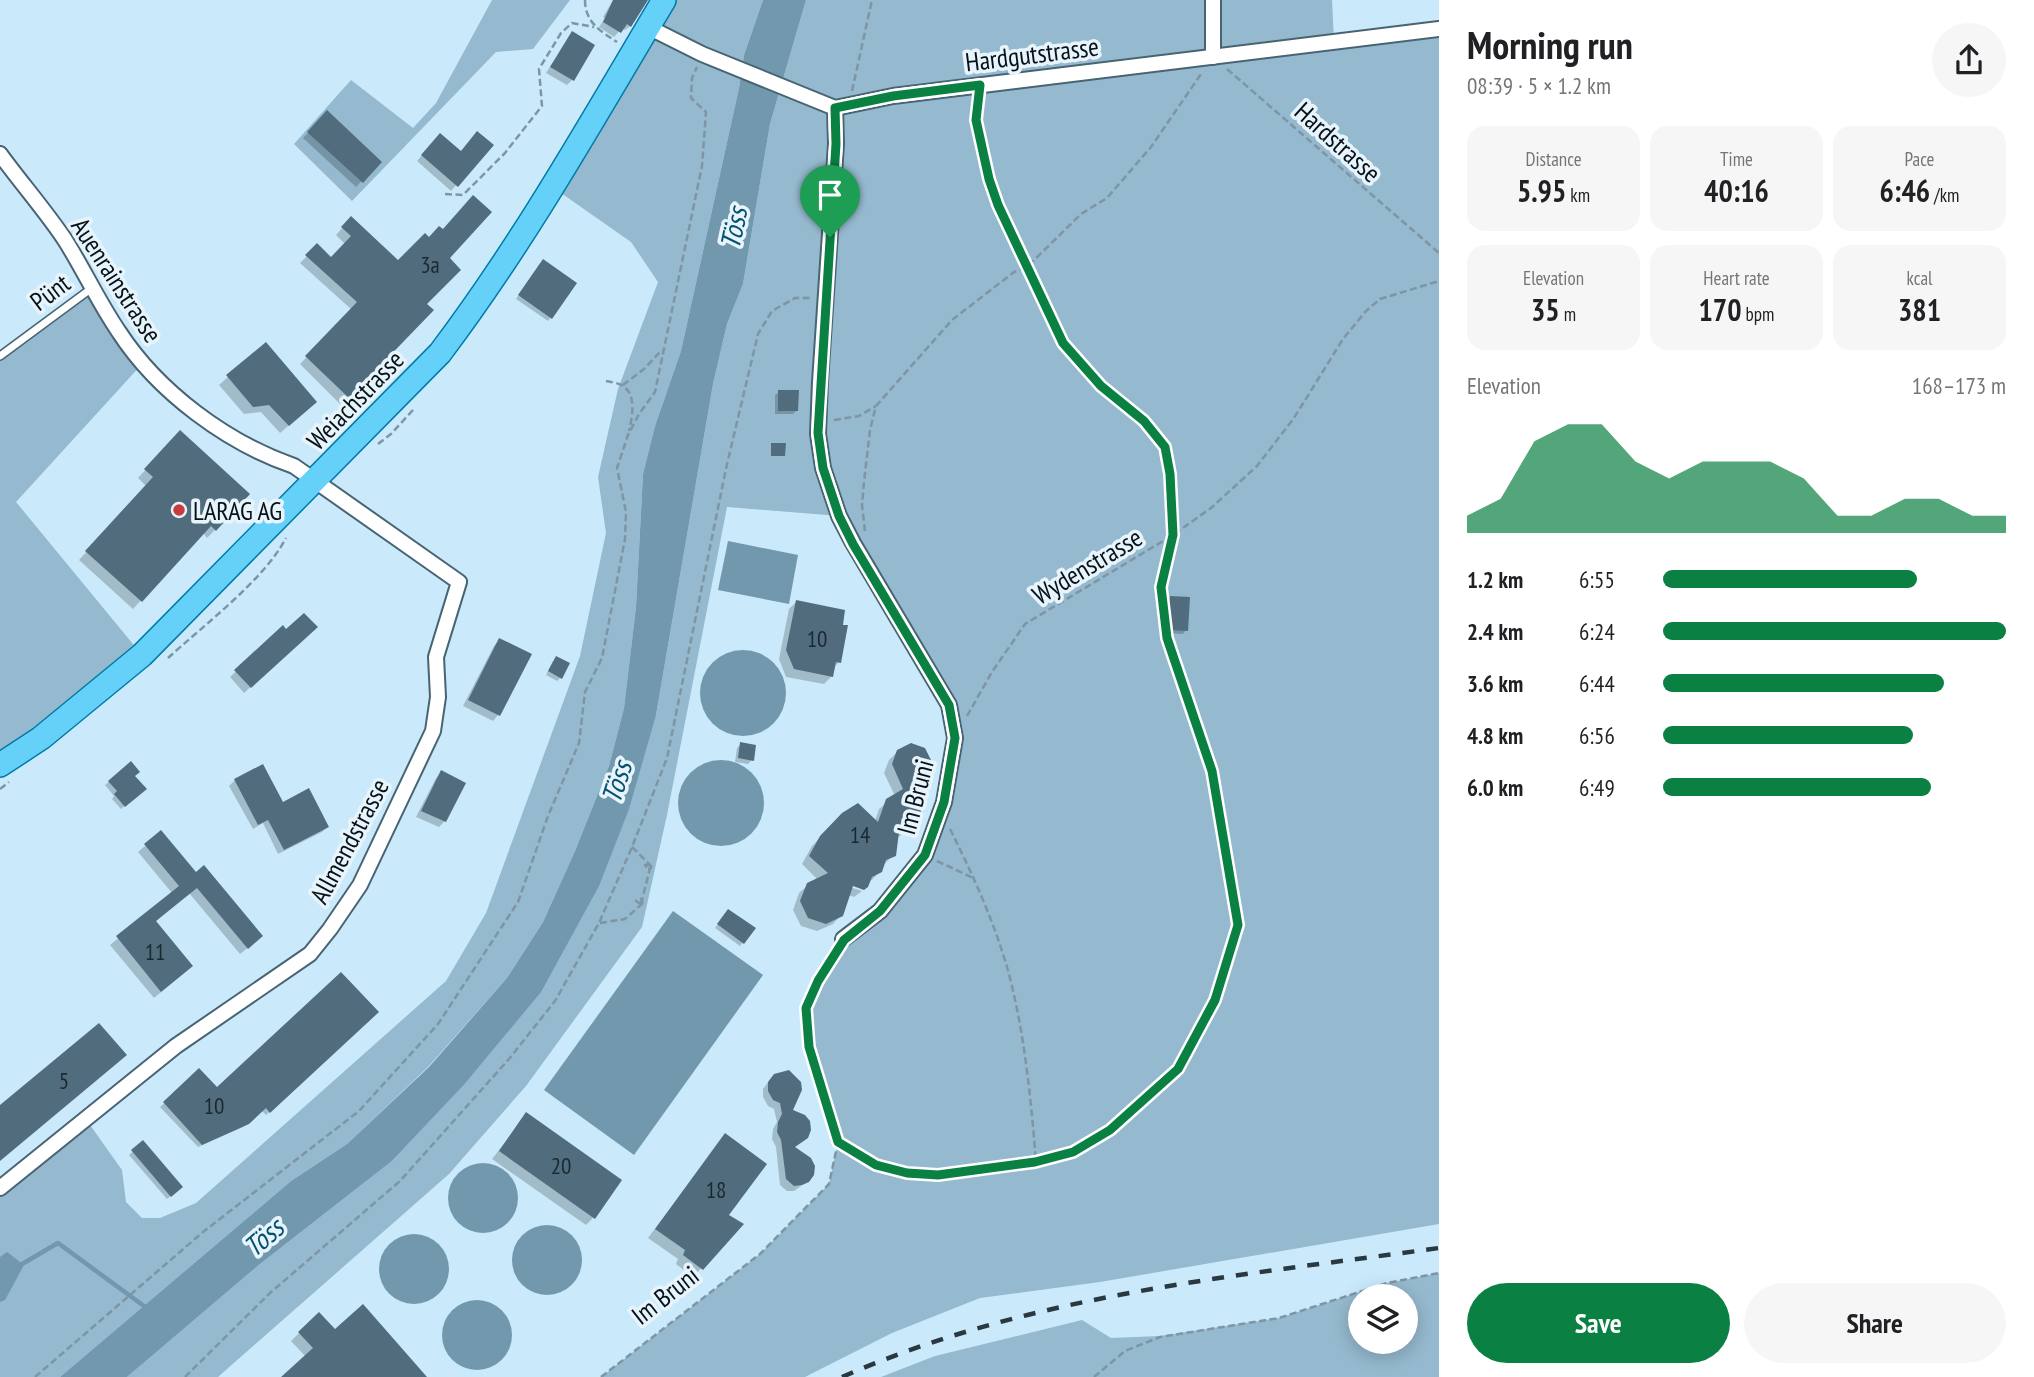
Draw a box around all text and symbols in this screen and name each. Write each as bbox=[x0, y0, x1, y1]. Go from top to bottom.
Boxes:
text: Morning run bbox=[1467, 20, 1633, 69]
button: share bbox=[1932, 23, 2006, 97]
street label: Hardgutstrasse bbox=[963, 29, 1101, 79]
text: 08:39 · 5 × 1.2 km bbox=[1467, 71, 1611, 100]
street label: Hardstrasse bbox=[1288, 95, 1388, 189]
text: Distance bbox=[1526, 147, 1581, 171]
text: Time bbox=[1720, 147, 1753, 171]
text: Pace bbox=[1905, 147, 1934, 171]
pin bbox=[800, 165, 860, 237]
text: 5.95 bbox=[1517, 171, 1566, 210]
text: 40:16 bbox=[1704, 171, 1769, 210]
text: 6:46 bbox=[1880, 171, 1930, 210]
icon: arrive bbox=[811, 176, 849, 214]
text: km bbox=[1566, 183, 1590, 207]
text: /km bbox=[1930, 183, 1959, 207]
water label: Töss bbox=[711, 201, 756, 252]
street label: Auenrainstrasse bbox=[64, 211, 170, 349]
house number: 3a bbox=[420, 250, 440, 279]
street label: Pünt bbox=[23, 266, 77, 318]
text: Elevation bbox=[1523, 266, 1584, 290]
text: Heart rate bbox=[1703, 266, 1770, 290]
text: kcal bbox=[1907, 266, 1932, 290]
text: 35 bbox=[1531, 290, 1560, 329]
text: 170 bbox=[1699, 290, 1742, 329]
text: 381 bbox=[1898, 290, 1941, 329]
text: m bbox=[1560, 302, 1576, 326]
text: bpm bbox=[1742, 302, 1774, 326]
street label: Weiachstrasse bbox=[299, 343, 411, 457]
text: Elevation bbox=[1467, 371, 1541, 400]
text: 168–173 m bbox=[1912, 371, 2006, 400]
place label: LARAG AG bbox=[193, 494, 282, 527]
marker: LARAG AG bbox=[171, 502, 187, 518]
street label: Wydenstrasse bbox=[1026, 520, 1148, 612]
text: 1.2 km bbox=[1467, 565, 1523, 594]
text: 6:55 bbox=[1579, 565, 1615, 594]
text: 2.4 km bbox=[1467, 617, 1523, 646]
text: 6:24 bbox=[1579, 617, 1615, 646]
house number: 10 bbox=[807, 624, 827, 653]
text: 3.6 km bbox=[1467, 669, 1523, 698]
text: 6:44 bbox=[1579, 669, 1615, 698]
text: 4.8 km bbox=[1467, 721, 1523, 750]
text: 6:56 bbox=[1579, 721, 1615, 750]
water label: Töss bbox=[592, 754, 641, 807]
street label: Im Bruni bbox=[889, 756, 941, 838]
street label: Allmendstrasse bbox=[302, 773, 396, 909]
text: 6.0 km bbox=[1467, 773, 1523, 802]
text: 6:49 bbox=[1579, 773, 1615, 802]
house number: 14 bbox=[850, 820, 870, 849]
house number: 11 bbox=[145, 937, 165, 966]
house number: 5 bbox=[59, 1066, 69, 1095]
house number: 10 bbox=[204, 1091, 224, 1120]
house number: 20 bbox=[551, 1151, 571, 1180]
house number: 18 bbox=[706, 1175, 726, 1204]
water label: Töss bbox=[235, 1208, 293, 1265]
street label: Im Bruni bbox=[625, 1259, 705, 1331]
button: Save bbox=[1467, 1283, 1730, 1363]
button: Share bbox=[1744, 1283, 2006, 1363]
map controls bbox=[1348, 1284, 1418, 1354]
button: layers bbox=[1348, 1284, 1418, 1354]

